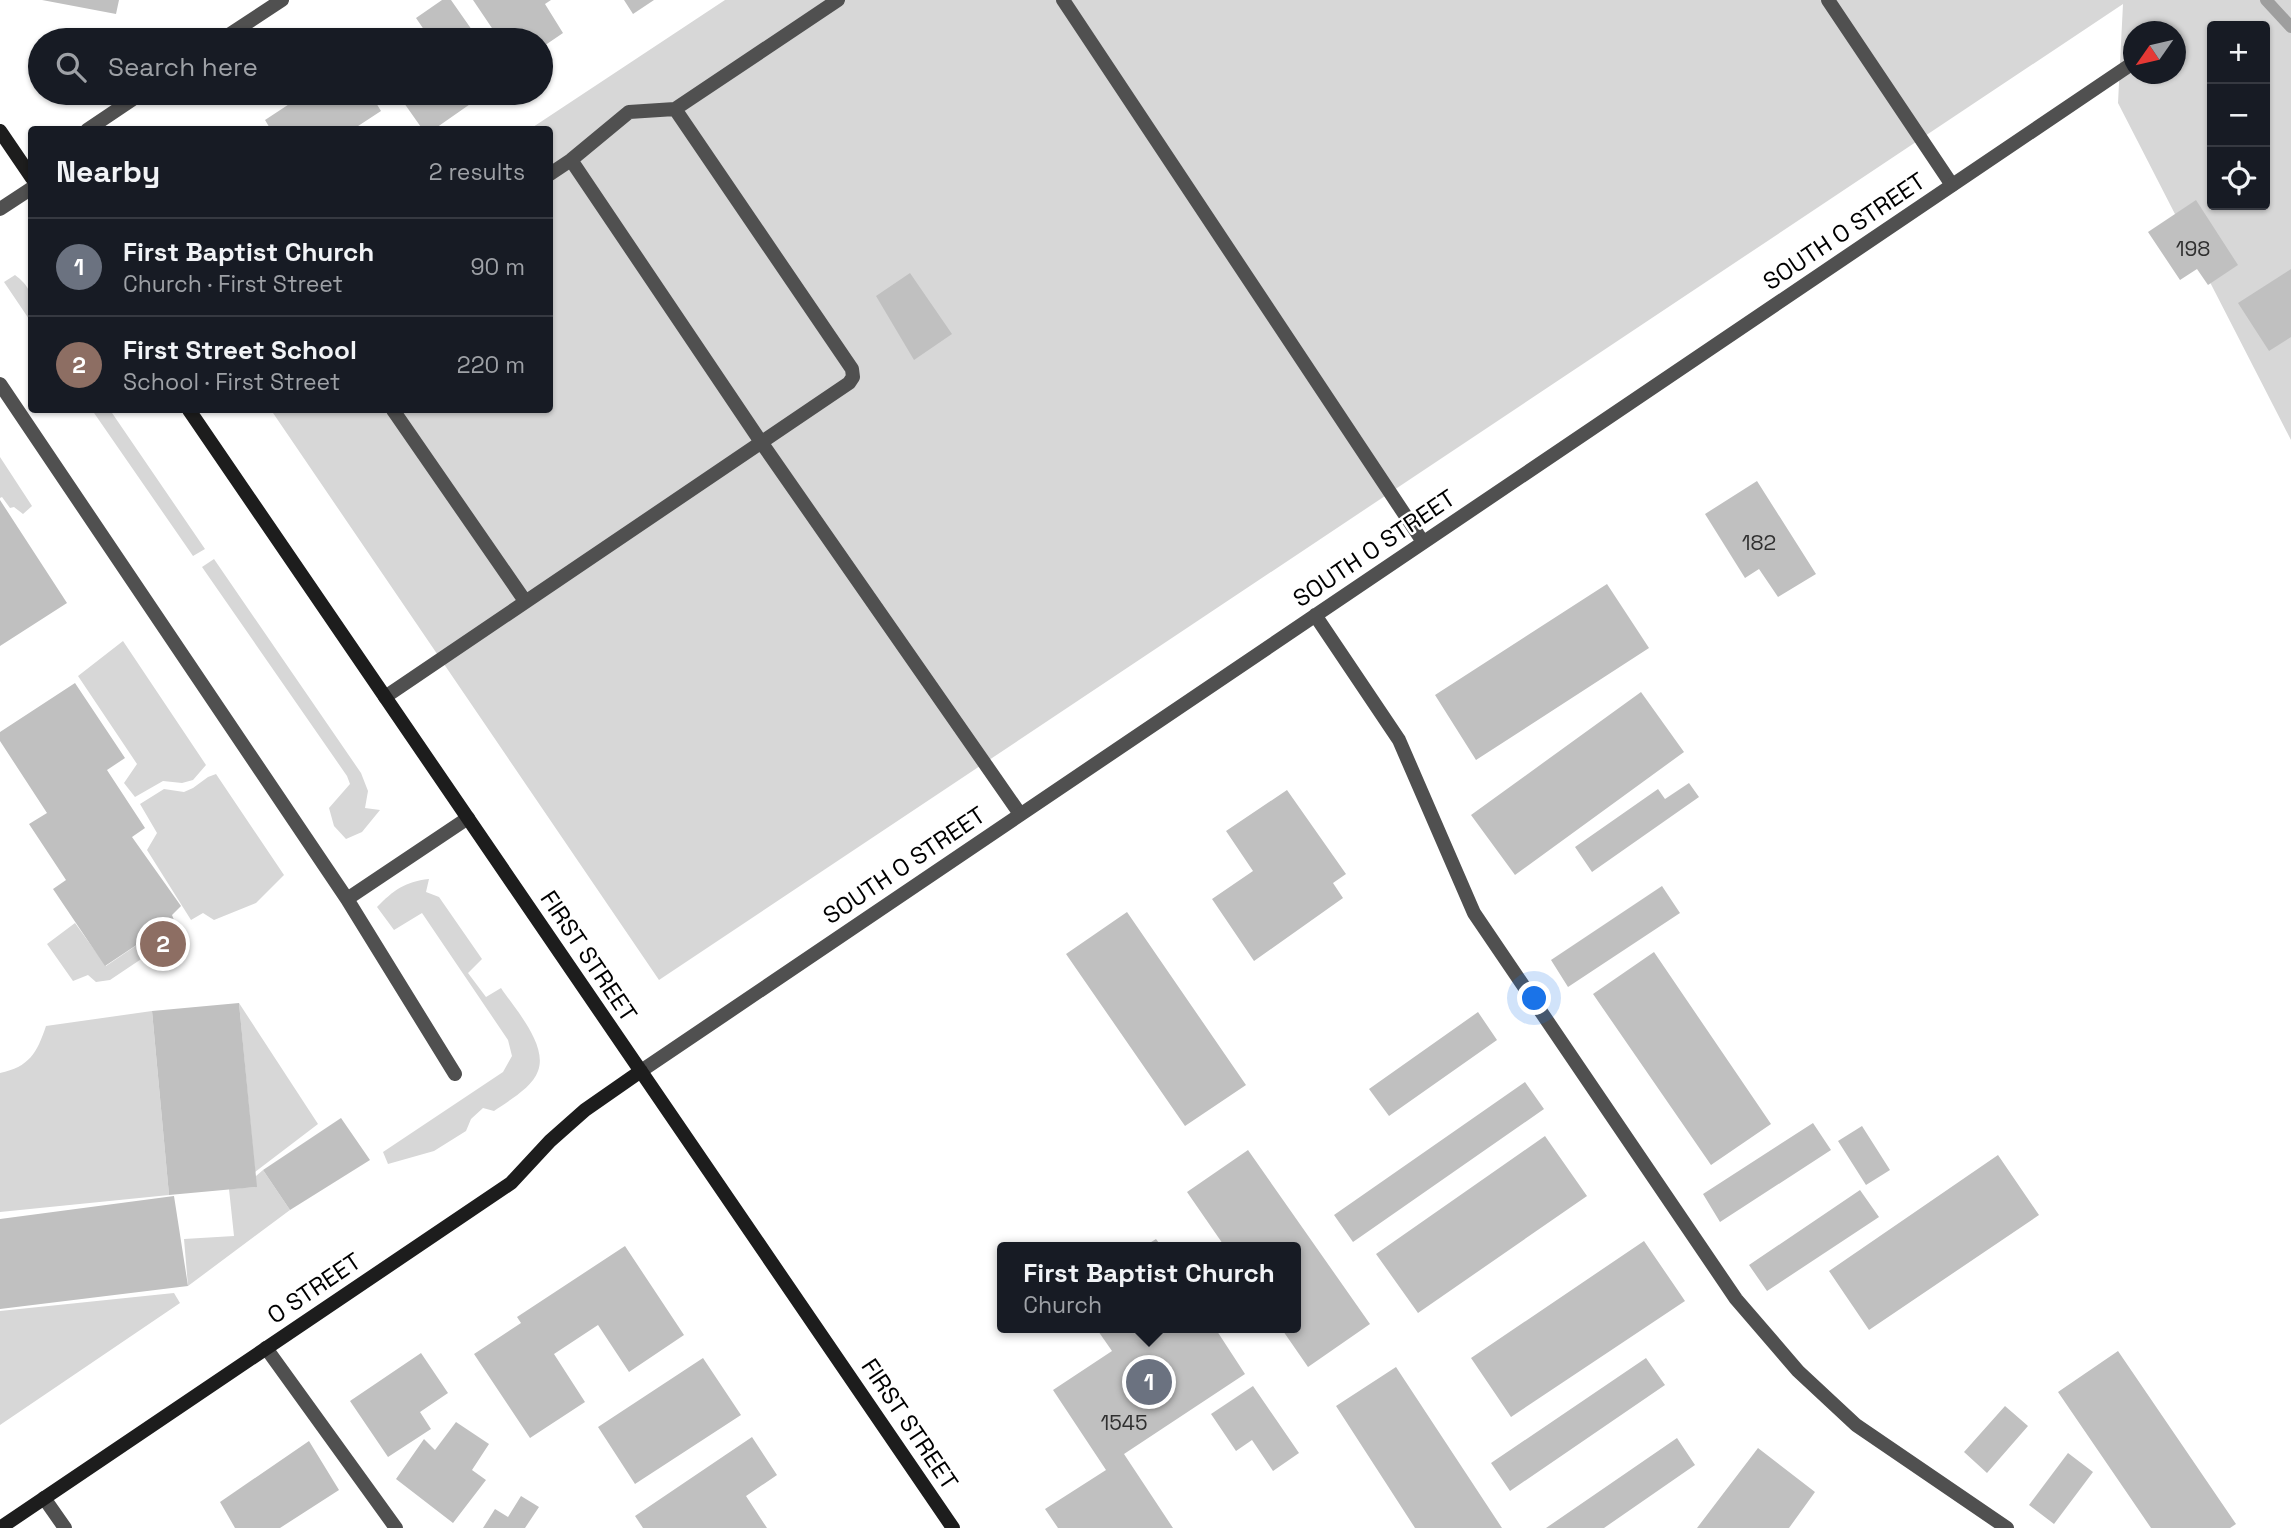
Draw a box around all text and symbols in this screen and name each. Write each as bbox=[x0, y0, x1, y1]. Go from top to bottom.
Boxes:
north arrow bbox=[2123, 21, 2186, 84]
map controls bbox=[2207, 21, 2270, 210]
button: + bbox=[2207, 21, 2270, 84]
search box bbox=[28, 28, 553, 105]
icon: search bbox=[52, 48, 90, 86]
text: Search here bbox=[108, 50, 258, 84]
button: − bbox=[2207, 84, 2270, 147]
button: locate bbox=[2207, 147, 2270, 210]
text: Nearby bbox=[56, 152, 160, 191]
text: 2 results bbox=[429, 157, 525, 187]
street label: SOUTH O STREET bbox=[1757, 165, 1931, 297]
text: First Baptist Church bbox=[123, 235, 374, 269]
house number: 198 bbox=[2176, 235, 2210, 262]
text: 1 bbox=[74, 252, 84, 282]
text: 90 m bbox=[470, 252, 525, 282]
text: Church · First Street bbox=[123, 269, 343, 299]
text: First Street School bbox=[123, 333, 357, 367]
text: 2 bbox=[72, 350, 86, 380]
text: 220 m bbox=[457, 350, 525, 380]
text: School · First Street bbox=[123, 367, 340, 397]
street label: SOUTH O STREET bbox=[1287, 482, 1461, 614]
house number: 182 bbox=[1742, 529, 1776, 556]
street label: SOUTH O STREET bbox=[817, 799, 991, 931]
street label: FIRST STREET bbox=[534, 884, 644, 1028]
pin: 2 bbox=[140, 918, 186, 970]
your location bbox=[1517, 981, 1551, 1015]
popup bbox=[997, 1242, 1301, 1333]
street label: O STREET bbox=[261, 1245, 367, 1331]
text: First Baptist Church bbox=[1023, 1256, 1275, 1290]
text: Church bbox=[1023, 1290, 1102, 1320]
street label: FIRST STREET bbox=[855, 1352, 965, 1496]
pin: 1 bbox=[1126, 1356, 1172, 1408]
house number: 1545 bbox=[1100, 1409, 1148, 1436]

